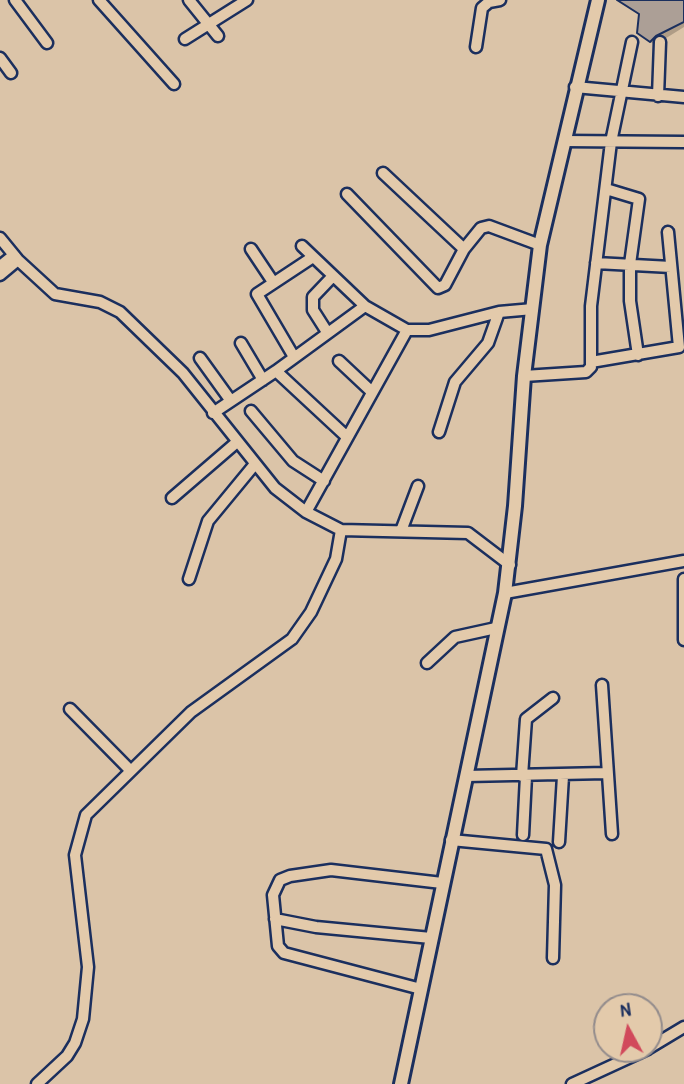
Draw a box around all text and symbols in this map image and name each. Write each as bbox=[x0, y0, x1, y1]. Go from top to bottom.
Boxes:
north arrow bbox=[593, 993, 663, 1063]
text: N bbox=[619, 996, 632, 1023]

